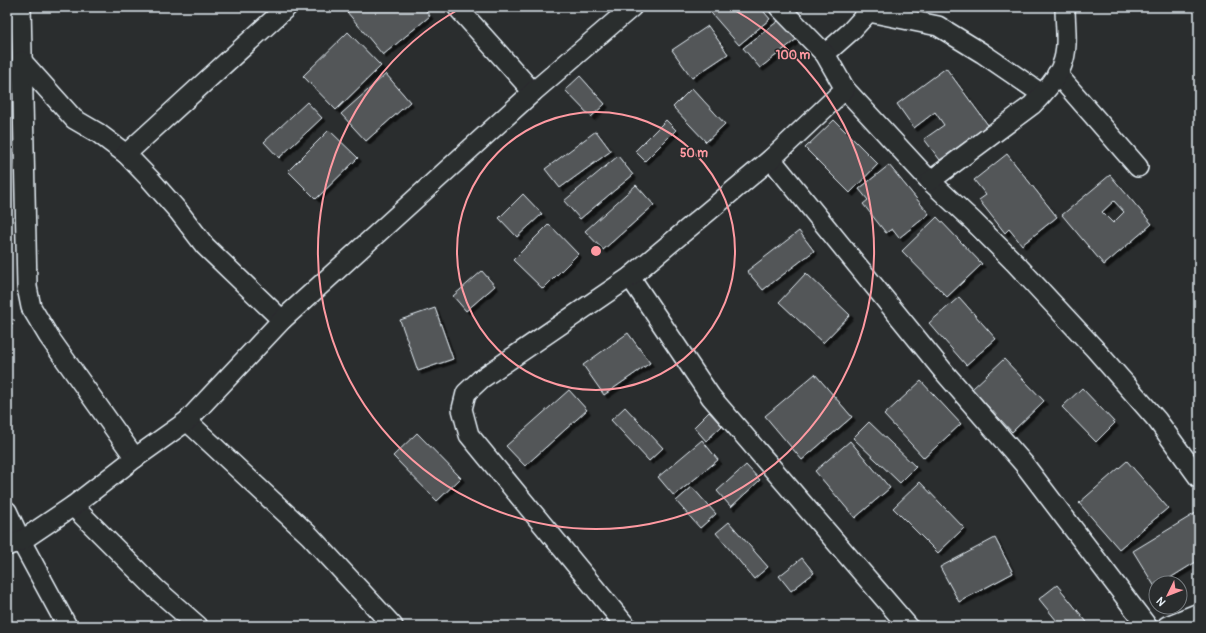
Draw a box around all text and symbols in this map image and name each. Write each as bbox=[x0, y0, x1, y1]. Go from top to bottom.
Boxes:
text: 100 m bbox=[776, 48, 811, 63]
text: 50 m bbox=[680, 146, 708, 161]
centre of rings bbox=[589, 244, 603, 258]
north arrow bbox=[1148, 575, 1188, 615]
text: N bbox=[1153, 594, 1168, 609]

